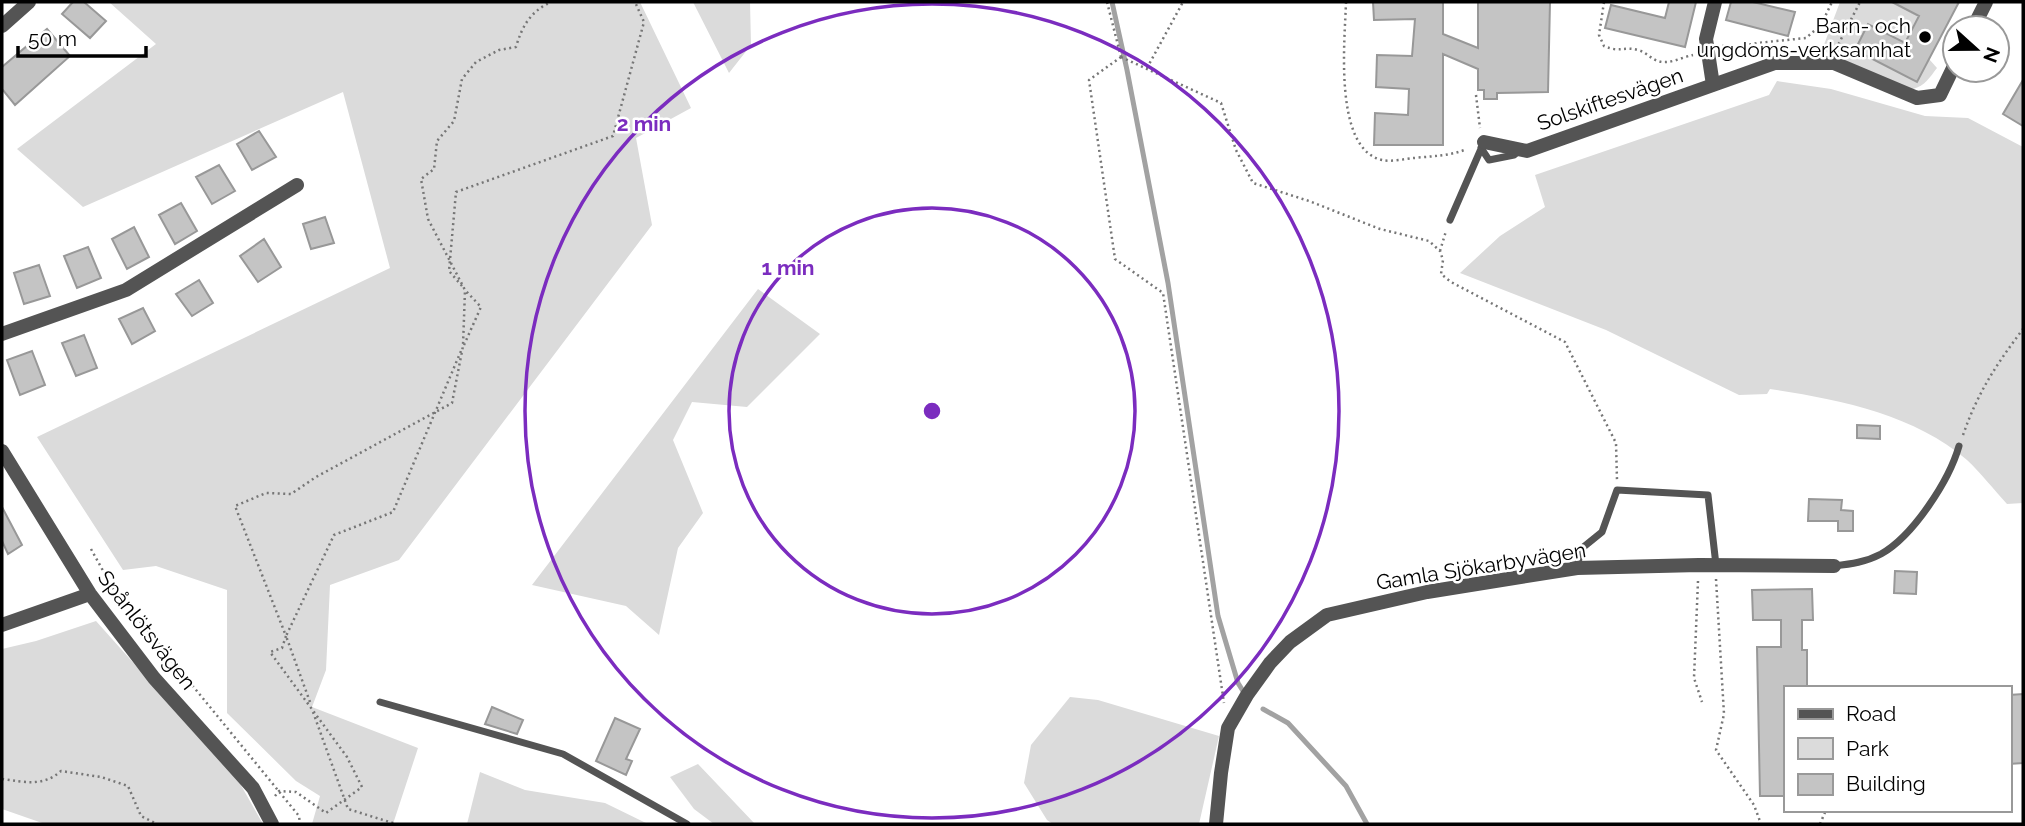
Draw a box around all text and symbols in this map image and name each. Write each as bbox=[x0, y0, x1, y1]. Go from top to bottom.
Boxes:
place label: Barn- och ungdoms-verksamhat bbox=[1697, 13, 1911, 62]
scale bar bbox=[18, 14, 145, 58]
north arrow bbox=[1941, 14, 2011, 84]
text: 50 m bbox=[28, 26, 77, 51]
marker: Barn- och ungdoms-verksamhat bbox=[1917, 29, 1933, 45]
text: N bbox=[1979, 44, 2005, 66]
street label: Solskiftesvägen bbox=[1534, 62, 1686, 136]
text: 2 min bbox=[617, 111, 671, 136]
text: 1 min bbox=[761, 255, 815, 280]
centre of rings bbox=[920, 399, 944, 423]
street label: Gamla Sjökarbyvägen bbox=[1374, 537, 1588, 595]
street label: Spånlötsvägen bbox=[93, 565, 201, 695]
legend bbox=[1784, 686, 2011, 812]
text: Road bbox=[1846, 701, 1896, 726]
text: Park bbox=[1846, 736, 1889, 761]
text: Building bbox=[1846, 771, 1926, 796]

